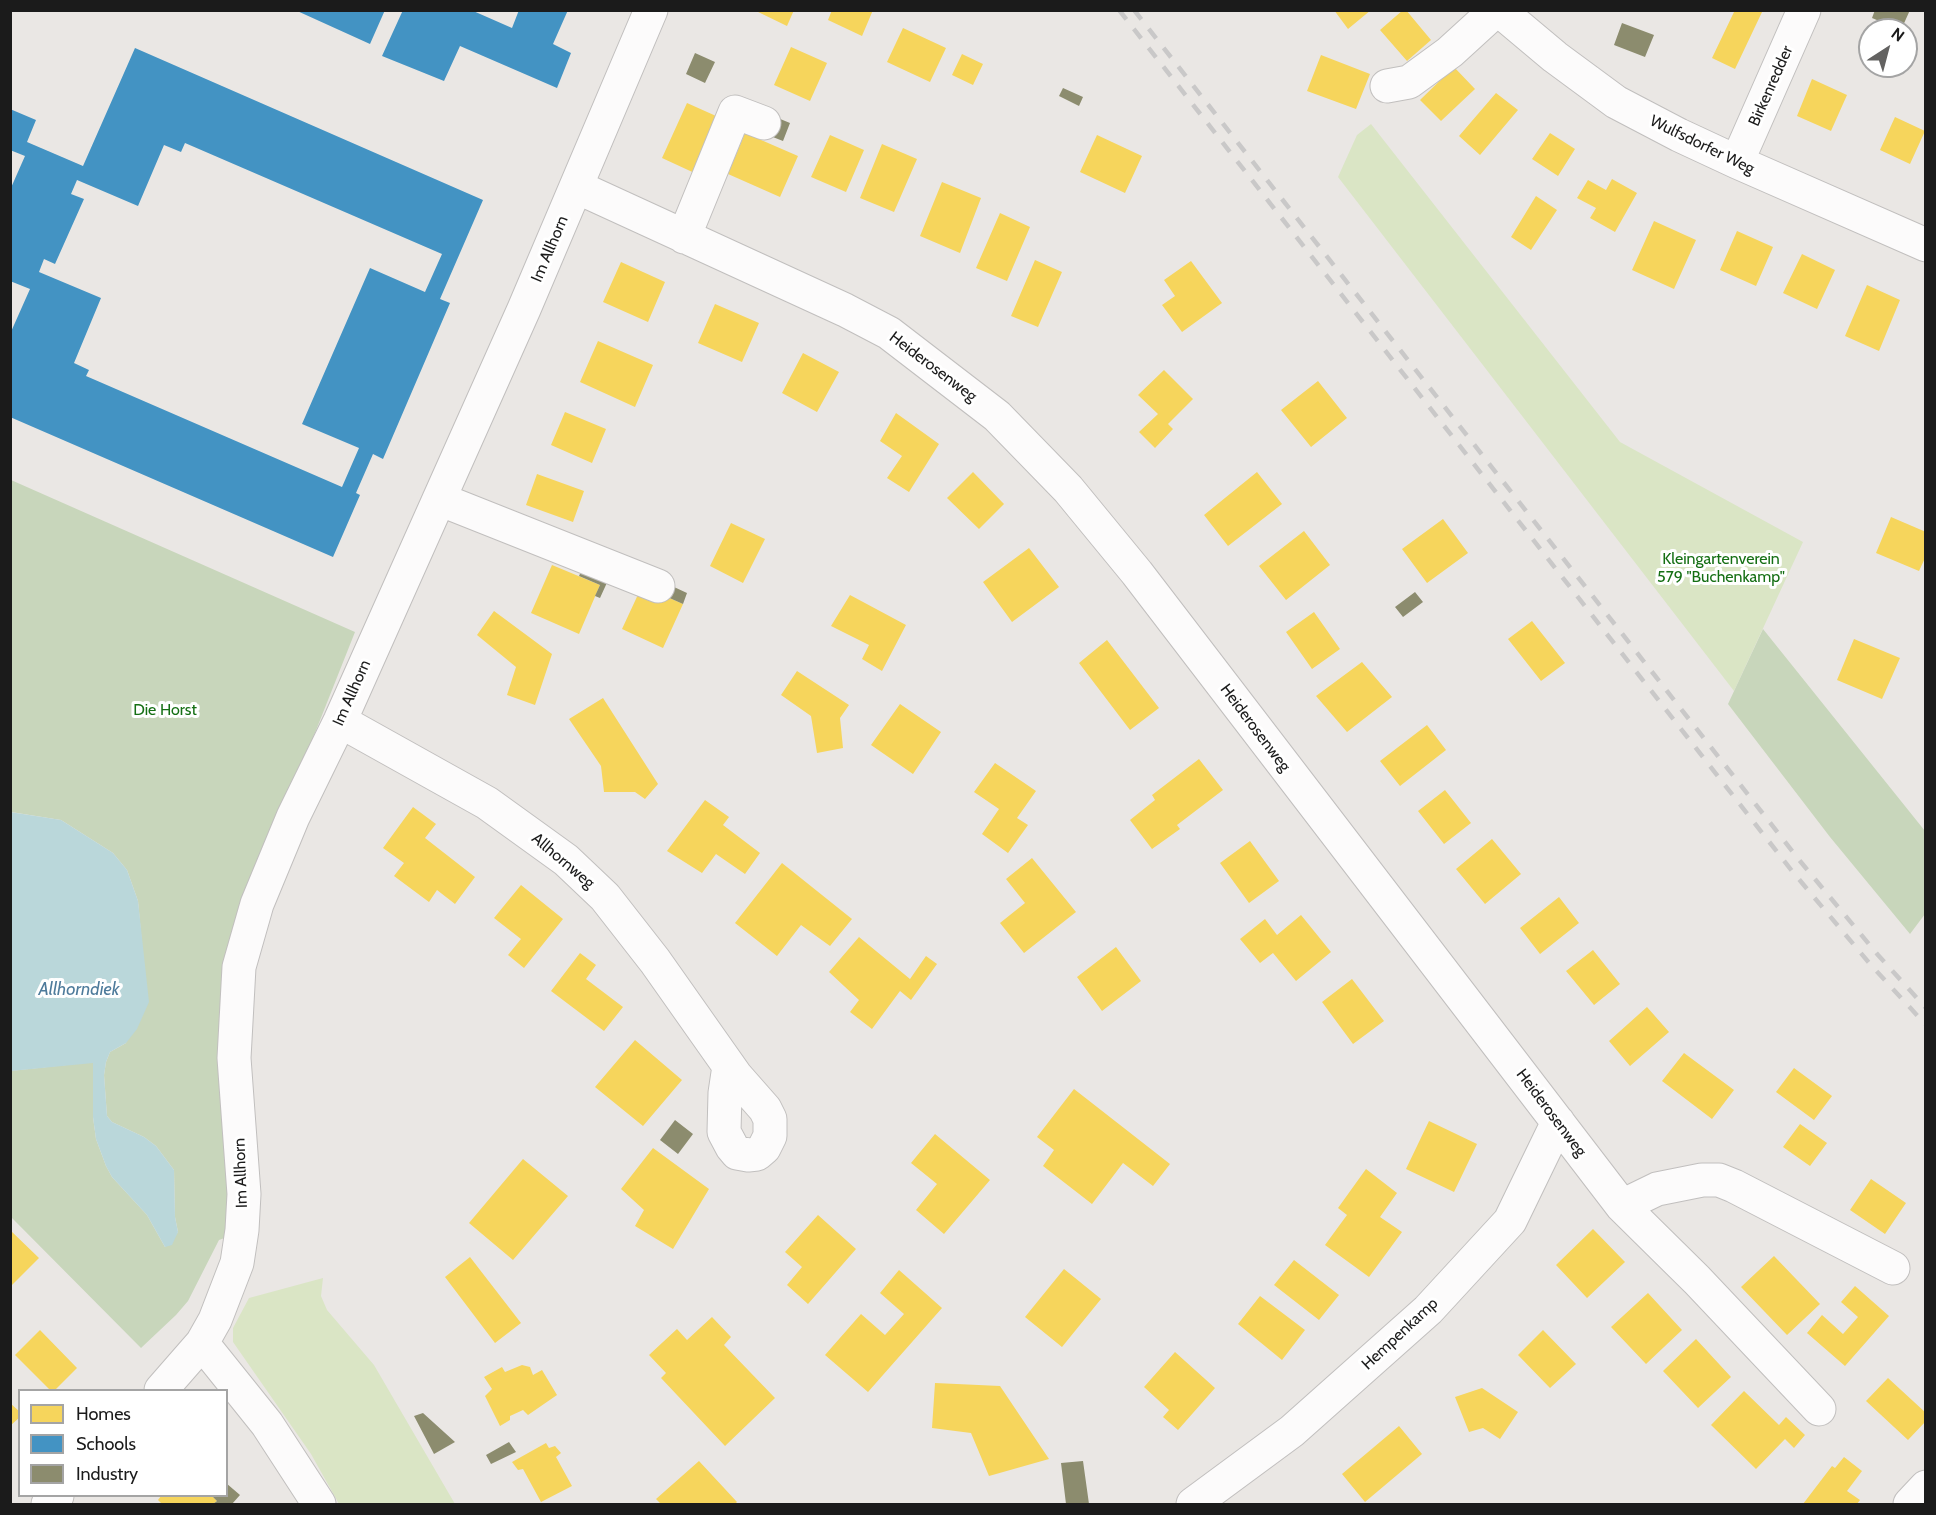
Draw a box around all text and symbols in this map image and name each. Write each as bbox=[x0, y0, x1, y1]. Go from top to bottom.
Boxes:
north arrow bbox=[1858, 18, 1918, 78]
text: N bbox=[1888, 24, 1908, 46]
street label: Birkenredder bbox=[1745, 43, 1797, 129]
street label: Wulfsdorfer Weg bbox=[1646, 111, 1758, 179]
street label: Im Allhorn bbox=[527, 213, 573, 285]
street label: Heiderosenweg bbox=[885, 328, 981, 406]
park label: Kleingartenverein 579 "Buchenkamp" bbox=[1657, 549, 1785, 587]
street label: Im Allhorn bbox=[329, 657, 375, 729]
street label: Heiderosenweg bbox=[1216, 680, 1294, 776]
park label: Die Horst bbox=[133, 700, 197, 720]
street label: Allhornweg bbox=[528, 829, 598, 893]
water label: Allhorndiek bbox=[39, 979, 119, 1001]
street label: Heiderosenweg bbox=[1512, 1065, 1590, 1161]
street label: Im Allhorn bbox=[230, 1138, 252, 1208]
street label: Hempenkamp bbox=[1358, 1294, 1442, 1374]
legend bbox=[18, 1389, 228, 1497]
text: Homes bbox=[76, 1403, 131, 1425]
text: Schools bbox=[76, 1433, 136, 1455]
text: Industry bbox=[76, 1463, 138, 1485]

